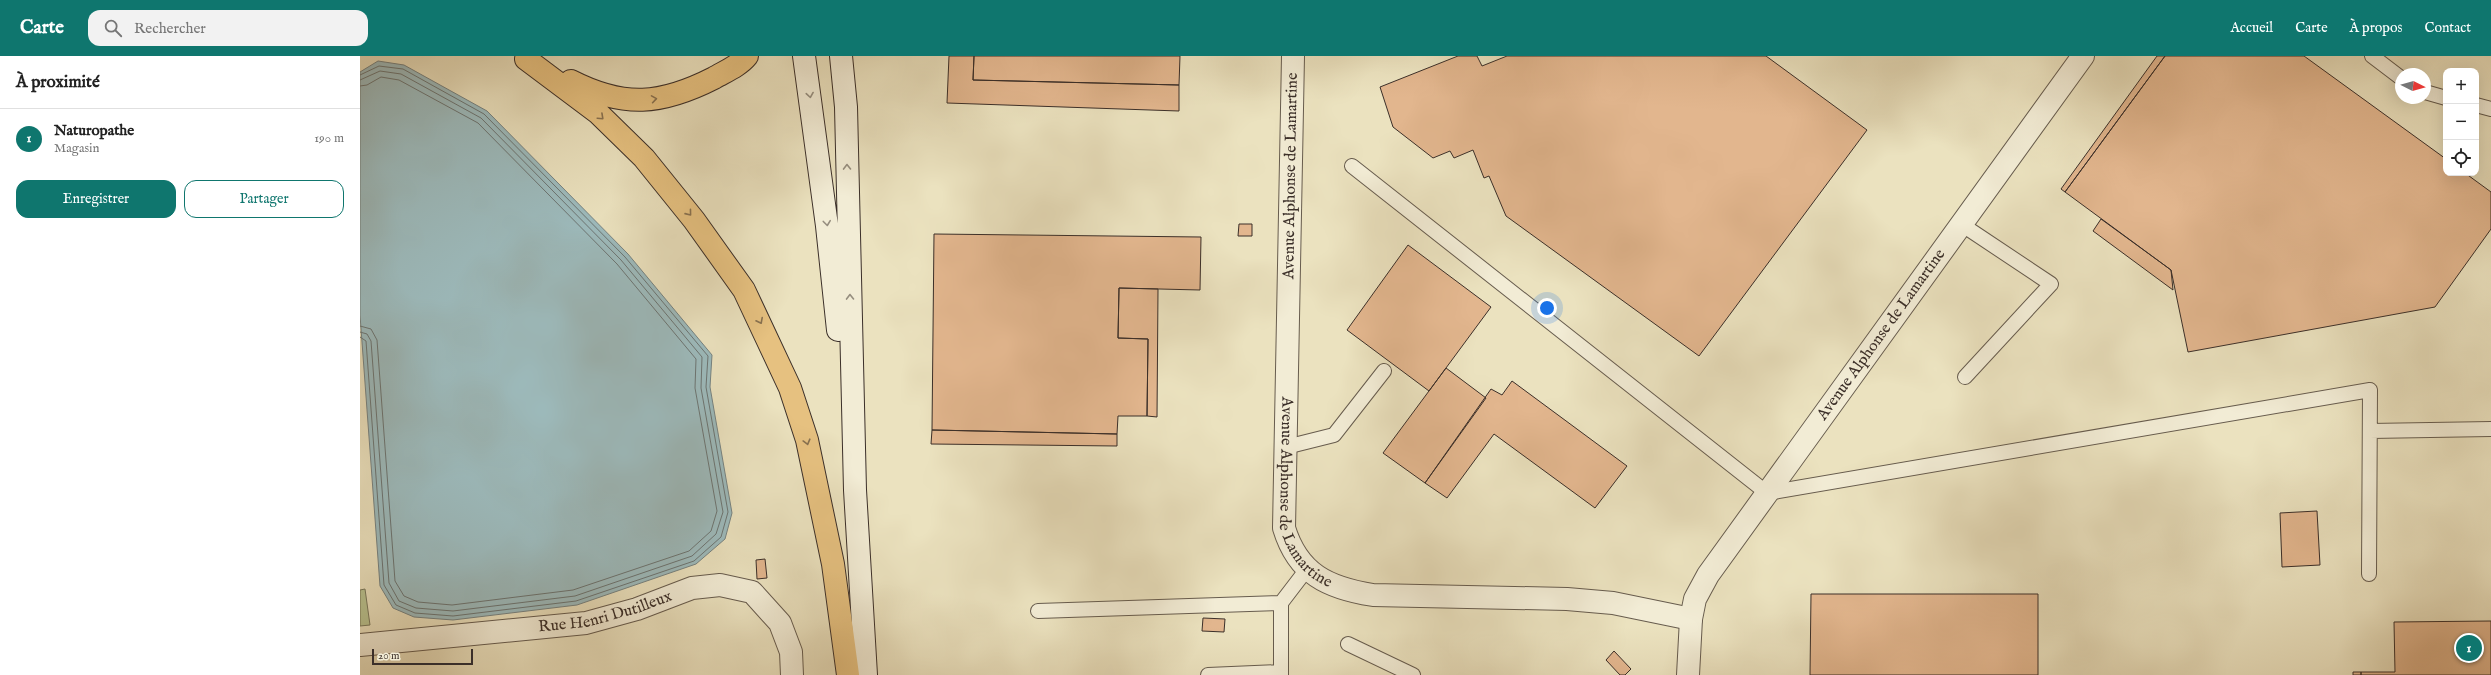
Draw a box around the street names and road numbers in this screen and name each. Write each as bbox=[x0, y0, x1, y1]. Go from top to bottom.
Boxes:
street label: Avenue Alphonse de Lamartine bbox=[1279, 73, 1303, 280]
street label: Avenue Alphonse de Lamartine bbox=[1812, 245, 1950, 425]
street label: Avenue Alphonse de Lamartine bbox=[1274, 395, 1335, 593]
street label: Rue Henri Dutilleux bbox=[538, 586, 675, 638]

